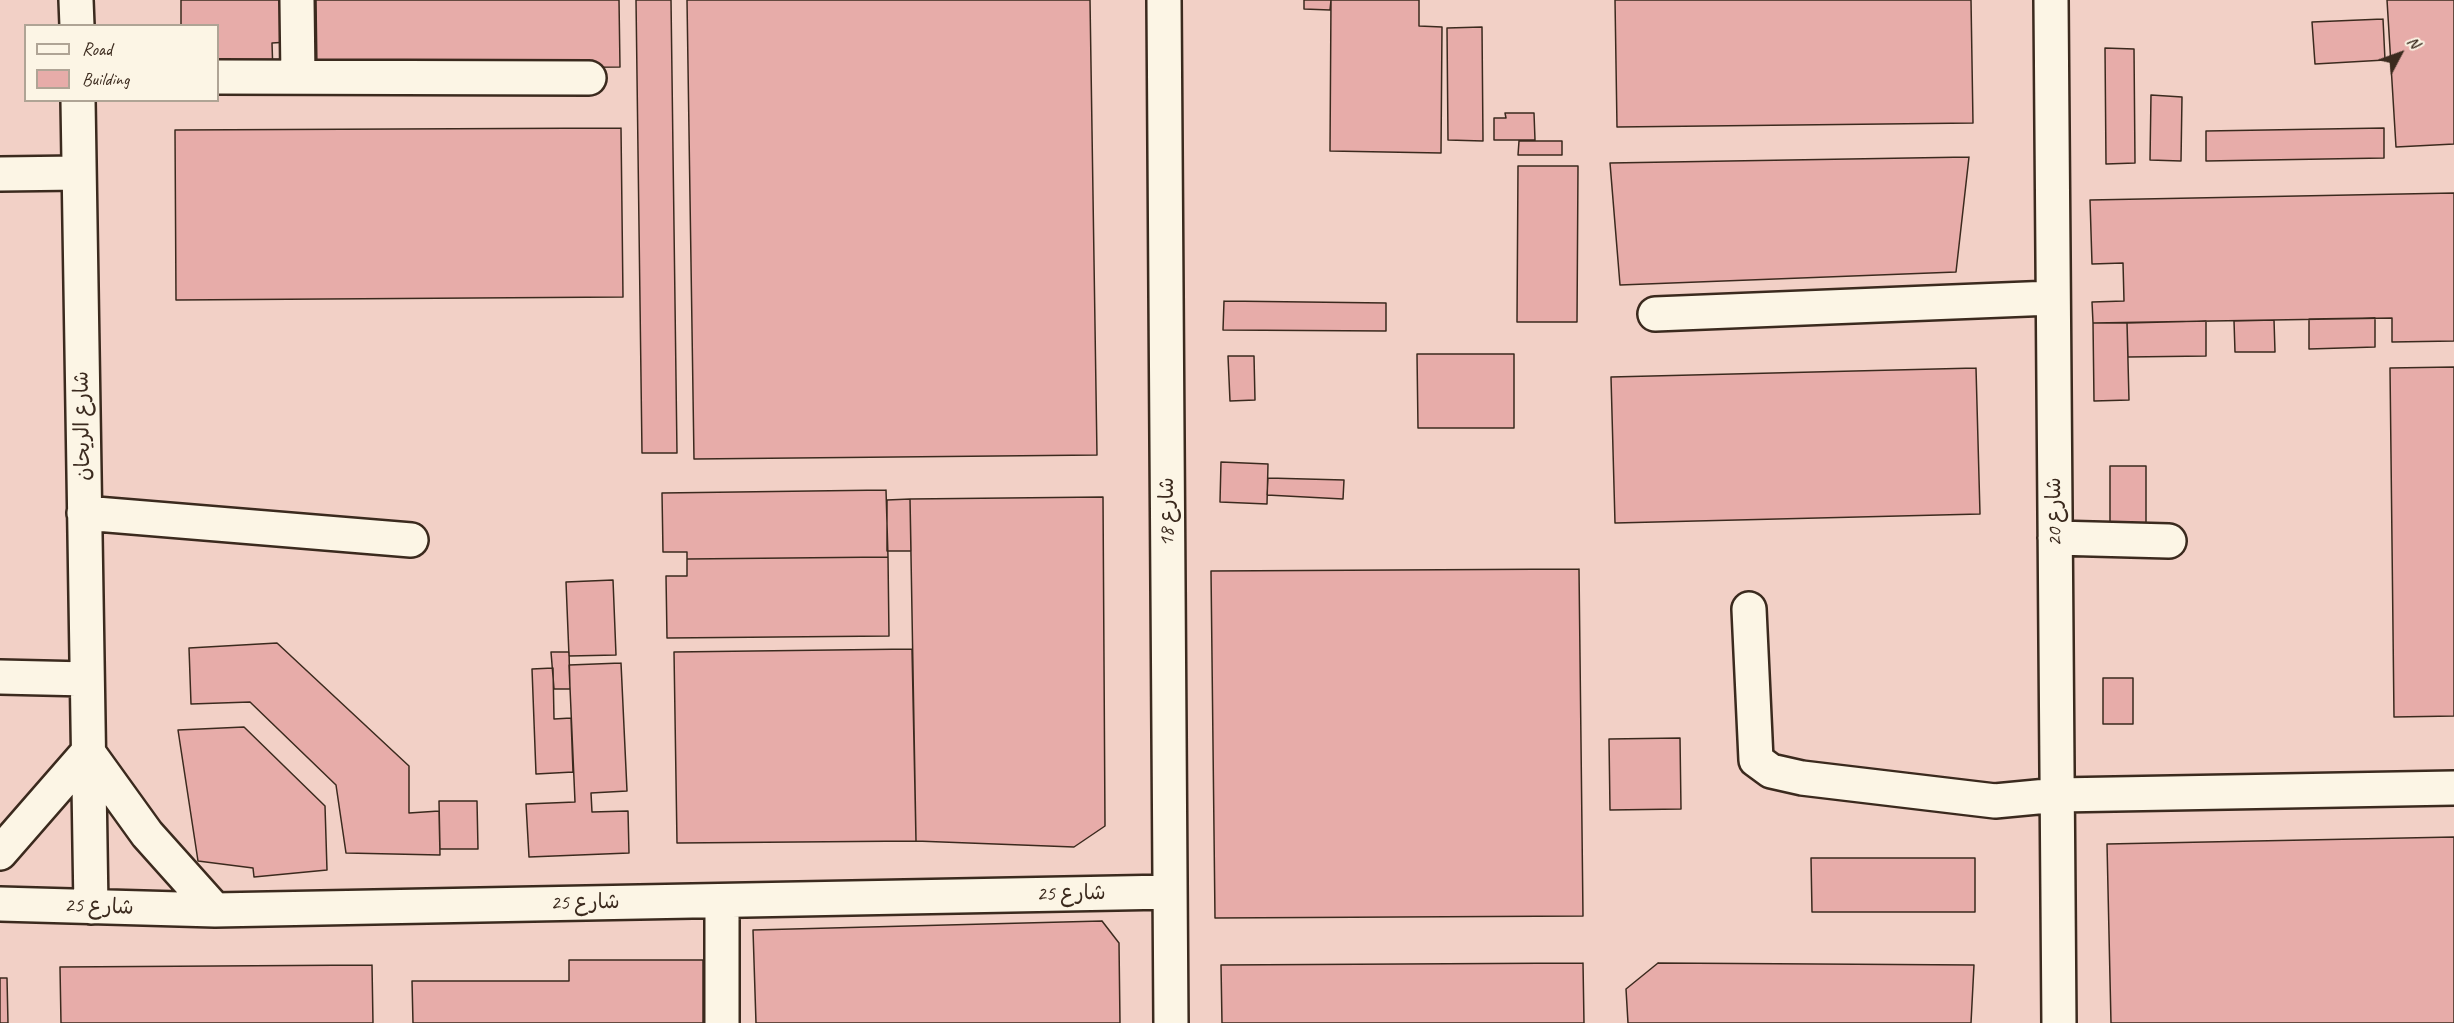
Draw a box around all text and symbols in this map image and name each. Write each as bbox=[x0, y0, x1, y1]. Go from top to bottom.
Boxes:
legend bbox=[24, 24, 219, 102]
north arrow bbox=[2370, 24, 2430, 84]
text: N bbox=[2403, 32, 2424, 52]
text: Road bbox=[82, 38, 112, 60]
text: Building bbox=[82, 68, 129, 90]
street label: شارع الريحان bbox=[69, 371, 97, 481]
street label: شارع 18 bbox=[1154, 477, 1180, 547]
street label: شارع 20 bbox=[2042, 477, 2068, 547]
street label: شارع 25 bbox=[1036, 881, 1106, 907]
street label: شارع 25 bbox=[550, 890, 620, 916]
street label: شارع 25 bbox=[64, 893, 134, 921]

